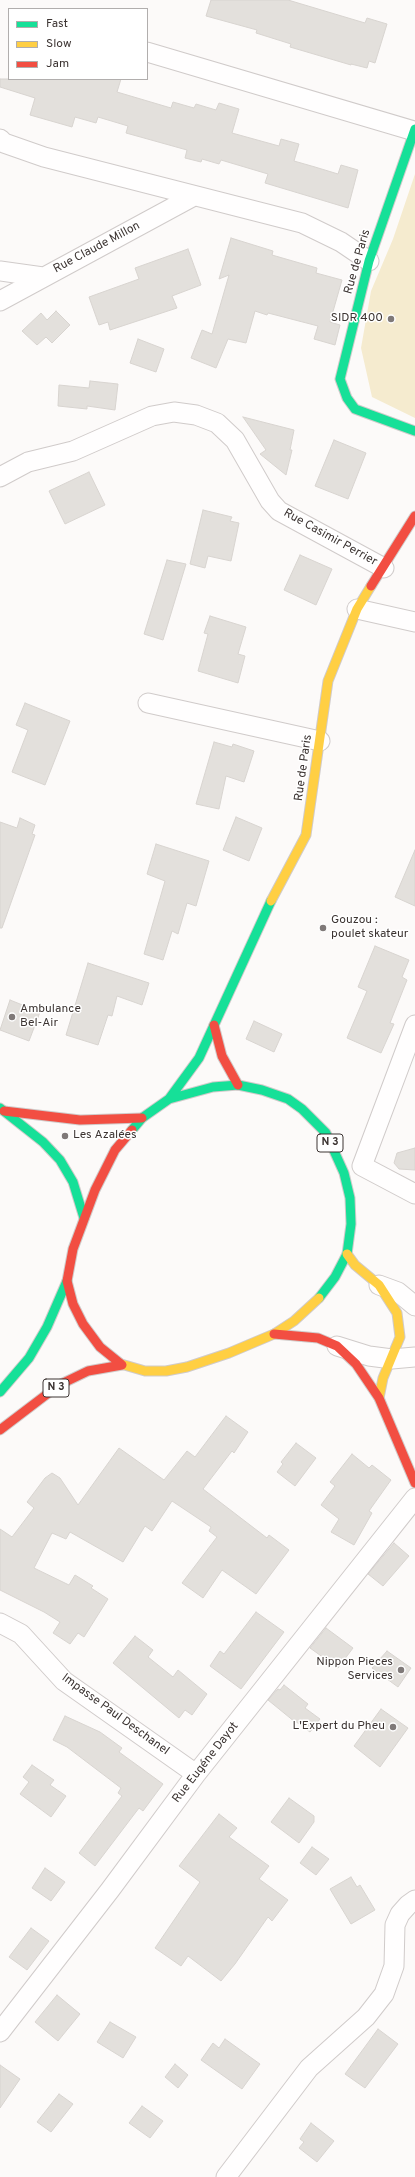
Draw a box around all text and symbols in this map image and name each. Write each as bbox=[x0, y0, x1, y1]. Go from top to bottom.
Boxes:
legend bbox=[8, 8, 148, 80]
text: Fast bbox=[46, 16, 68, 32]
text: Slow bbox=[46, 36, 72, 52]
text: Jam bbox=[46, 56, 69, 72]
street label: Rue Claude Millon bbox=[51, 219, 143, 277]
street label: Rue de Paris bbox=[342, 228, 374, 296]
place label: SIDR 400 bbox=[331, 312, 383, 326]
marker: SIDR 400 bbox=[386, 314, 396, 324]
street label: Rue Casimir Perrier bbox=[281, 506, 379, 570]
street label: Rue de Paris bbox=[292, 734, 316, 802]
place label: Gouzou : poulet skateur bbox=[331, 914, 408, 942]
marker: Gouzou : poulet skateur bbox=[318, 923, 328, 933]
place label: Ambulance Bel-Air bbox=[20, 1003, 81, 1031]
marker: Ambulance Bel-Air bbox=[7, 1012, 17, 1022]
place label: Les Azalées bbox=[73, 1129, 137, 1143]
marker: Les Azalées bbox=[60, 1131, 70, 1141]
road number: N 3 bbox=[317, 1134, 343, 1152]
road number: N 3 bbox=[43, 1379, 69, 1397]
place label: Nippon Pieces Services bbox=[316, 1656, 393, 1684]
marker: Nippon Pieces Services bbox=[396, 1665, 406, 1675]
street label: Impasse Paul Deschanel bbox=[58, 1671, 172, 1759]
street label: Rue Eugéne Dayot bbox=[170, 1720, 242, 1806]
place label: L'Expert du Pheu bbox=[292, 1720, 385, 1734]
marker: L'Expert du Pheu bbox=[388, 1722, 398, 1732]

